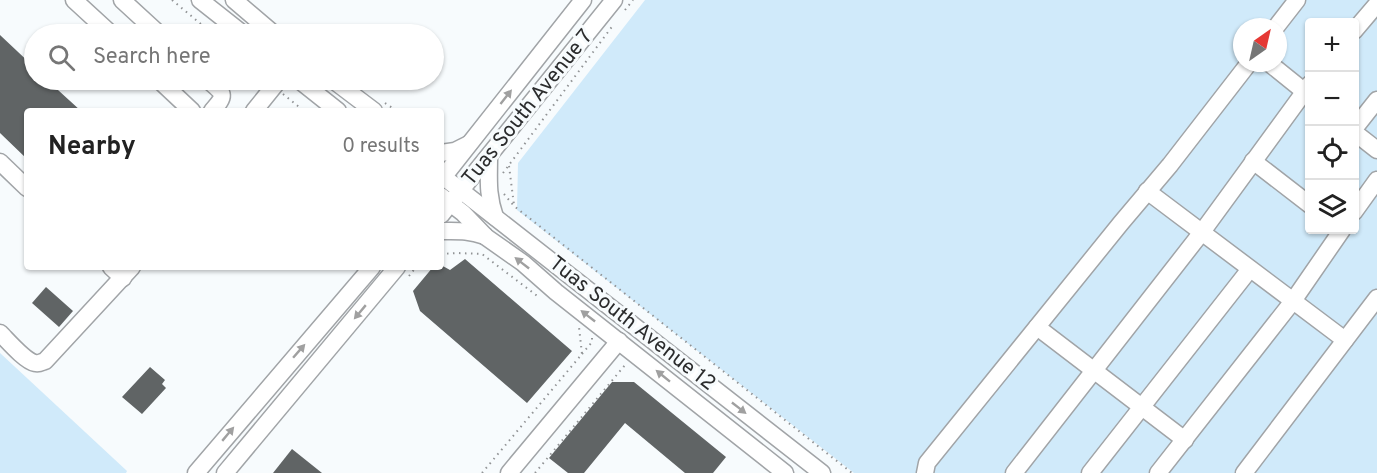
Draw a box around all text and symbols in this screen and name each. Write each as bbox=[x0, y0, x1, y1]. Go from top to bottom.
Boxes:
north arrow bbox=[1233, 18, 1287, 72]
map controls bbox=[1305, 18, 1359, 234]
button: + bbox=[1305, 18, 1359, 72]
search box bbox=[24, 24, 444, 90]
street label: Tuas South Avenue 7 bbox=[457, 24, 599, 192]
icon: search bbox=[45, 41, 78, 74]
text: Search here bbox=[93, 44, 211, 71]
button: − bbox=[1305, 72, 1359, 126]
one-way arrow bbox=[500, 90, 512, 105]
button: locate bbox=[1305, 126, 1359, 180]
text: Nearby bbox=[48, 131, 136, 164]
text: 0 results bbox=[342, 134, 420, 160]
button: layers bbox=[1305, 180, 1359, 234]
street label: Tuas South Avenue 12 bbox=[543, 250, 721, 398]
one-way arrow bbox=[514, 258, 529, 270]
one-way arrow bbox=[353, 304, 366, 320]
one-way arrow bbox=[580, 310, 596, 323]
one-way arrow bbox=[292, 344, 305, 359]
one-way arrow bbox=[655, 370, 670, 382]
one-way arrow bbox=[732, 401, 747, 413]
one-way arrow bbox=[222, 426, 235, 442]

